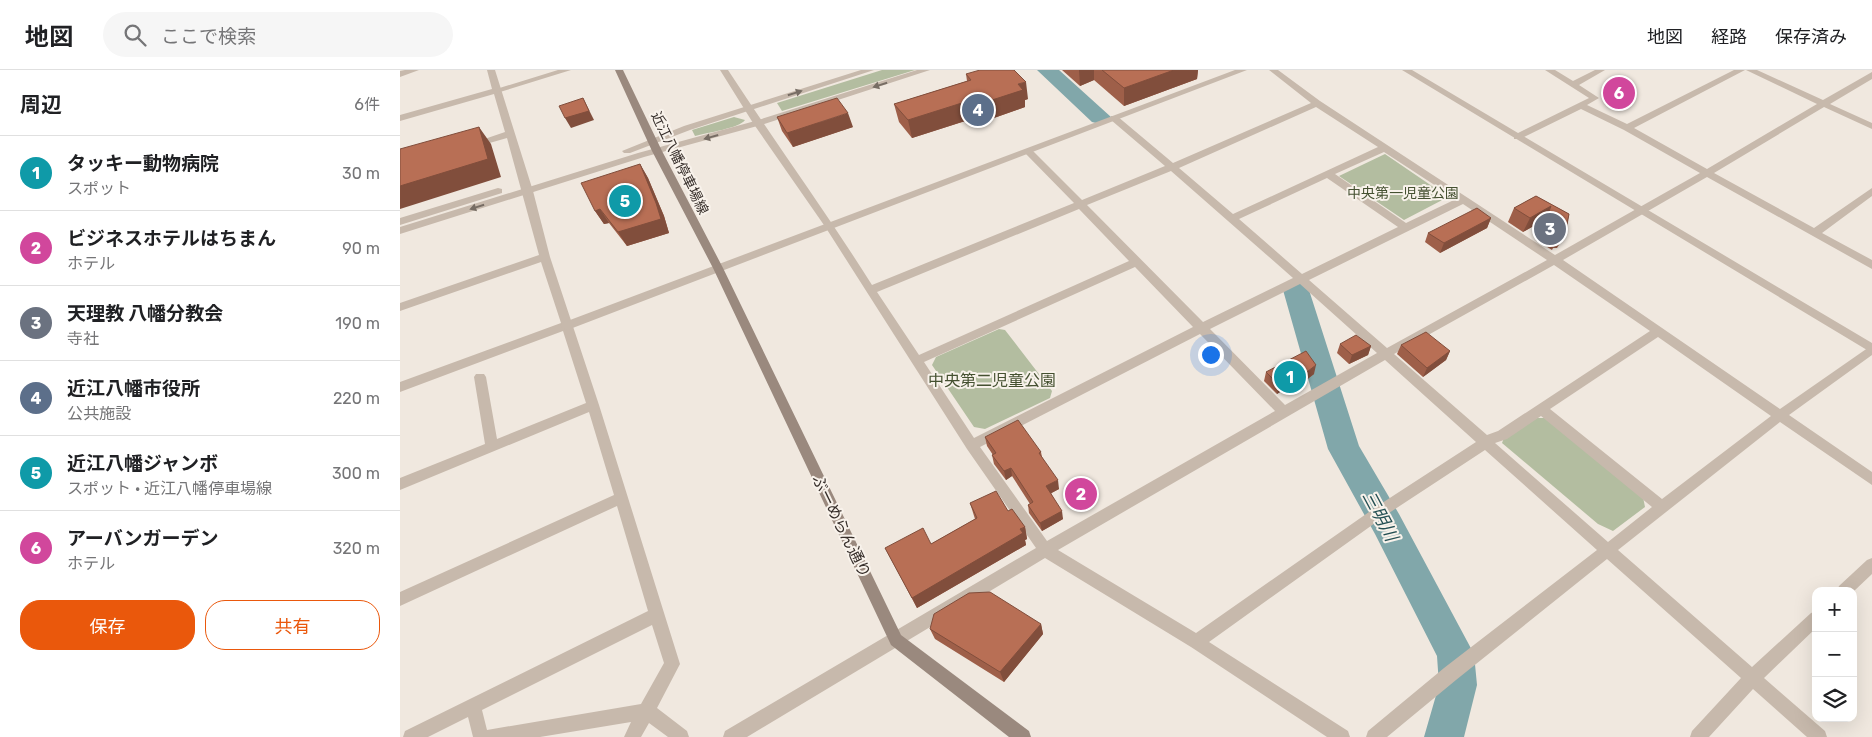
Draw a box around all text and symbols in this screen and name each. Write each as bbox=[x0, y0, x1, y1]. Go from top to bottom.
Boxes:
search box bbox=[103, 12, 453, 57]
icon: search bbox=[121, 21, 149, 49]
text: 地図 bbox=[25, 23, 73, 51]
text: ここで検索 bbox=[161, 25, 256, 48]
text: 地図 bbox=[1647, 26, 1683, 48]
text: 経路 bbox=[1711, 26, 1747, 48]
text: 保存済み bbox=[1775, 26, 1847, 48]
pin: 6 bbox=[1603, 74, 1635, 112]
one-way arrow bbox=[872, 81, 887, 89]
one-way arrow bbox=[788, 88, 803, 96]
pin: 4 bbox=[962, 91, 994, 129]
text: 周辺 bbox=[20, 92, 62, 117]
text: 6件 bbox=[354, 95, 380, 114]
street label: 近江八幡停車場線 bbox=[647, 109, 712, 217]
one-way arrow bbox=[704, 133, 719, 141]
text: タッキー動物病院 bbox=[67, 152, 219, 175]
text: 1 bbox=[32, 164, 40, 183]
text: 30 m bbox=[342, 164, 380, 183]
text: スポット bbox=[67, 179, 131, 198]
pin: 5 bbox=[609, 182, 641, 220]
park label: 中央第一児童公園 bbox=[1347, 185, 1459, 202]
one-way arrow bbox=[469, 203, 484, 211]
pin: 3 bbox=[1534, 210, 1566, 248]
text: ビジネスホテルはちまん bbox=[67, 227, 276, 250]
text: 2 bbox=[31, 239, 41, 258]
text: 90 m bbox=[342, 239, 380, 258]
text: ホテル bbox=[67, 254, 115, 273]
text: 天理教 八幡分教会 bbox=[67, 302, 223, 325]
text: 3 bbox=[31, 314, 41, 333]
text: 190 m bbox=[335, 314, 380, 333]
text: 寺社 bbox=[67, 329, 99, 348]
your location bbox=[1198, 342, 1224, 368]
pin: 1 bbox=[1274, 358, 1306, 396]
park label: 中央第二児童公園 bbox=[928, 371, 1056, 390]
text: 近江八幡市役所 bbox=[67, 377, 200, 400]
text: 4 bbox=[31, 389, 41, 408]
text: 220 m bbox=[333, 389, 380, 408]
text: 公共施設 bbox=[67, 404, 131, 423]
text: 近江八幡ジャンボ bbox=[67, 452, 218, 475]
text: 5 bbox=[31, 464, 41, 483]
text: 300 m bbox=[332, 464, 380, 483]
street label: ぶーめらん通り bbox=[808, 472, 875, 581]
pin: 2 bbox=[1065, 475, 1097, 513]
text: スポット · 近江八幡停車場線 bbox=[67, 479, 272, 498]
water label: 三明川 bbox=[1358, 487, 1403, 547]
text: アーバンガーデン bbox=[67, 527, 219, 550]
text: 6 bbox=[31, 539, 41, 558]
text: 320 m bbox=[333, 539, 380, 558]
text: ホテル bbox=[67, 554, 115, 573]
map controls bbox=[1812, 587, 1857, 722]
button: + bbox=[1812, 587, 1857, 632]
button: 保存 bbox=[20, 600, 195, 650]
button: 共有 bbox=[205, 600, 380, 650]
button: − bbox=[1812, 632, 1857, 677]
button: layers bbox=[1812, 677, 1857, 722]

